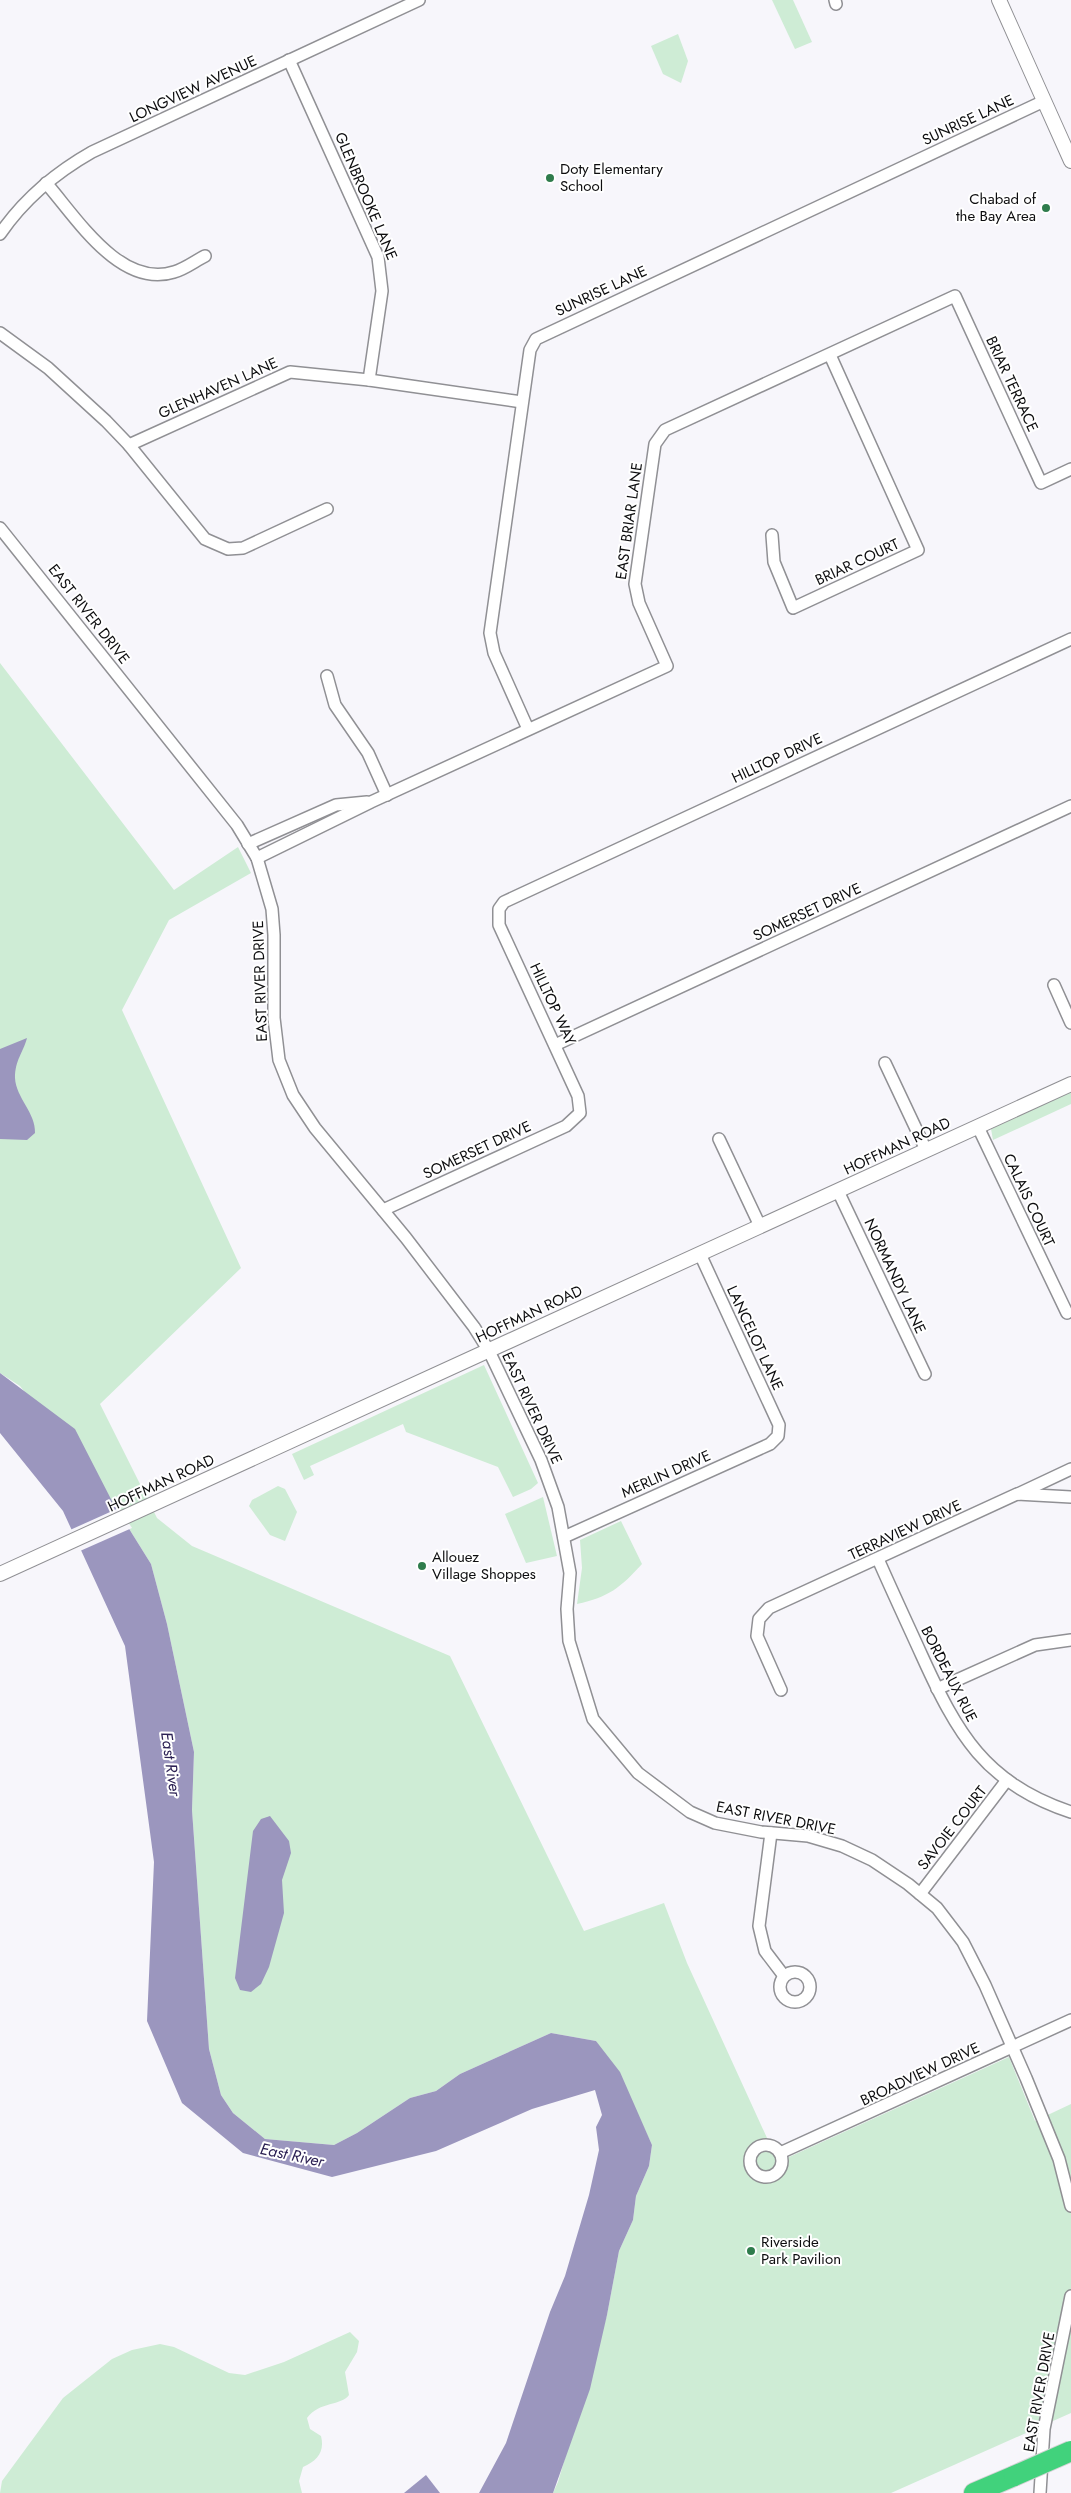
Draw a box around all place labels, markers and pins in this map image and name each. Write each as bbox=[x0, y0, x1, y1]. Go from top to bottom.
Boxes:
place label: Doty Elementary School bbox=[560, 158, 663, 197]
marker: Doty Elementary School bbox=[544, 172, 556, 184]
place label: Chabad of the Bay Area bbox=[956, 188, 1037, 227]
marker: Chabad of the Bay Area bbox=[1040, 202, 1052, 214]
place label: Allouez Village Shoppes bbox=[432, 1546, 536, 1585]
marker: Allouez Village Shoppes bbox=[416, 1560, 428, 1572]
place label: Riverside Park Pavilion bbox=[761, 2231, 841, 2270]
marker: Riverside Park Pavilion bbox=[745, 2245, 757, 2257]

